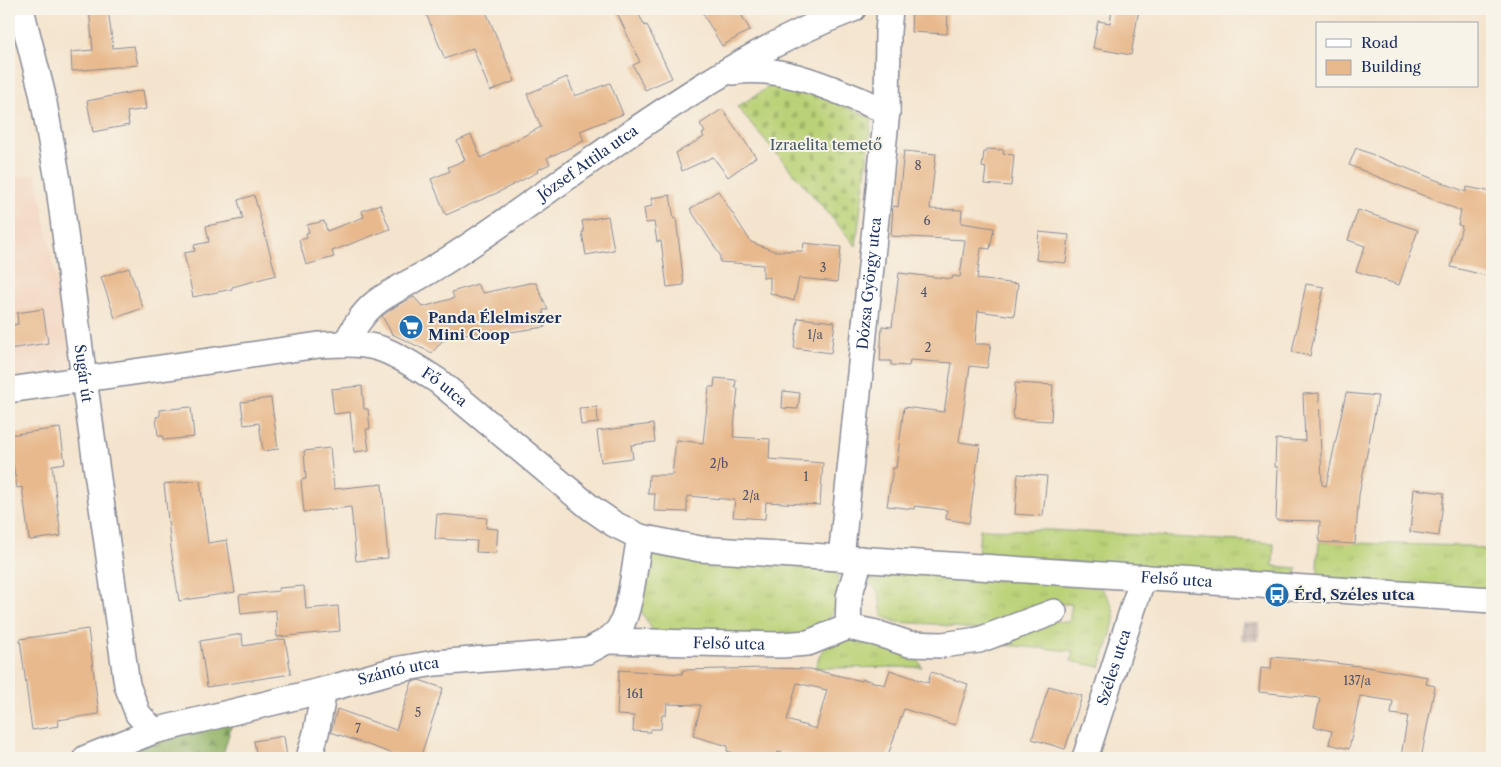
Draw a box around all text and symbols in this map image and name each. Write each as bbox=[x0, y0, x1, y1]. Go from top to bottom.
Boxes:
legend bbox=[1316, 22, 1478, 88]
text: Road bbox=[1361, 33, 1398, 52]
text: Building bbox=[1361, 57, 1421, 76]
street label: József Attila utca bbox=[532, 121, 641, 205]
park label: Izraelita temető bbox=[770, 135, 882, 154]
house number: 8 bbox=[914, 158, 922, 173]
house number: 6 bbox=[923, 213, 931, 228]
street label: Dózsa György utca bbox=[852, 216, 885, 351]
house number: 3 bbox=[820, 260, 826, 275]
house number: 4 bbox=[921, 285, 928, 300]
place label: Panda Élelmiszer Mini Coop bbox=[428, 308, 562, 344]
supermarket icon: Panda Élelmiszer Mini Coop bbox=[398, 314, 424, 340]
house number: 1/a bbox=[807, 327, 823, 342]
house number: 2 bbox=[925, 340, 932, 355]
street label: Sugár út bbox=[71, 343, 97, 404]
street label: Fő utca bbox=[418, 363, 471, 410]
house number: 2/b bbox=[710, 456, 728, 471]
house number: 1 bbox=[803, 469, 809, 484]
house number: 2/a bbox=[742, 488, 760, 503]
street label: Felső utca bbox=[1140, 567, 1213, 591]
bus stop icon: Érd, Széles utca bbox=[1264, 582, 1290, 608]
place label: Érd, Széles utca bbox=[1294, 585, 1415, 604]
street label: Széles utca bbox=[1092, 627, 1135, 708]
street label: Felső utca bbox=[693, 633, 765, 654]
street label: Szántó utca bbox=[356, 653, 440, 689]
house number: 137/a bbox=[1343, 673, 1371, 688]
house number: 161 bbox=[626, 686, 644, 701]
house number: 5 bbox=[415, 705, 421, 720]
house number: 7 bbox=[355, 721, 361, 736]

